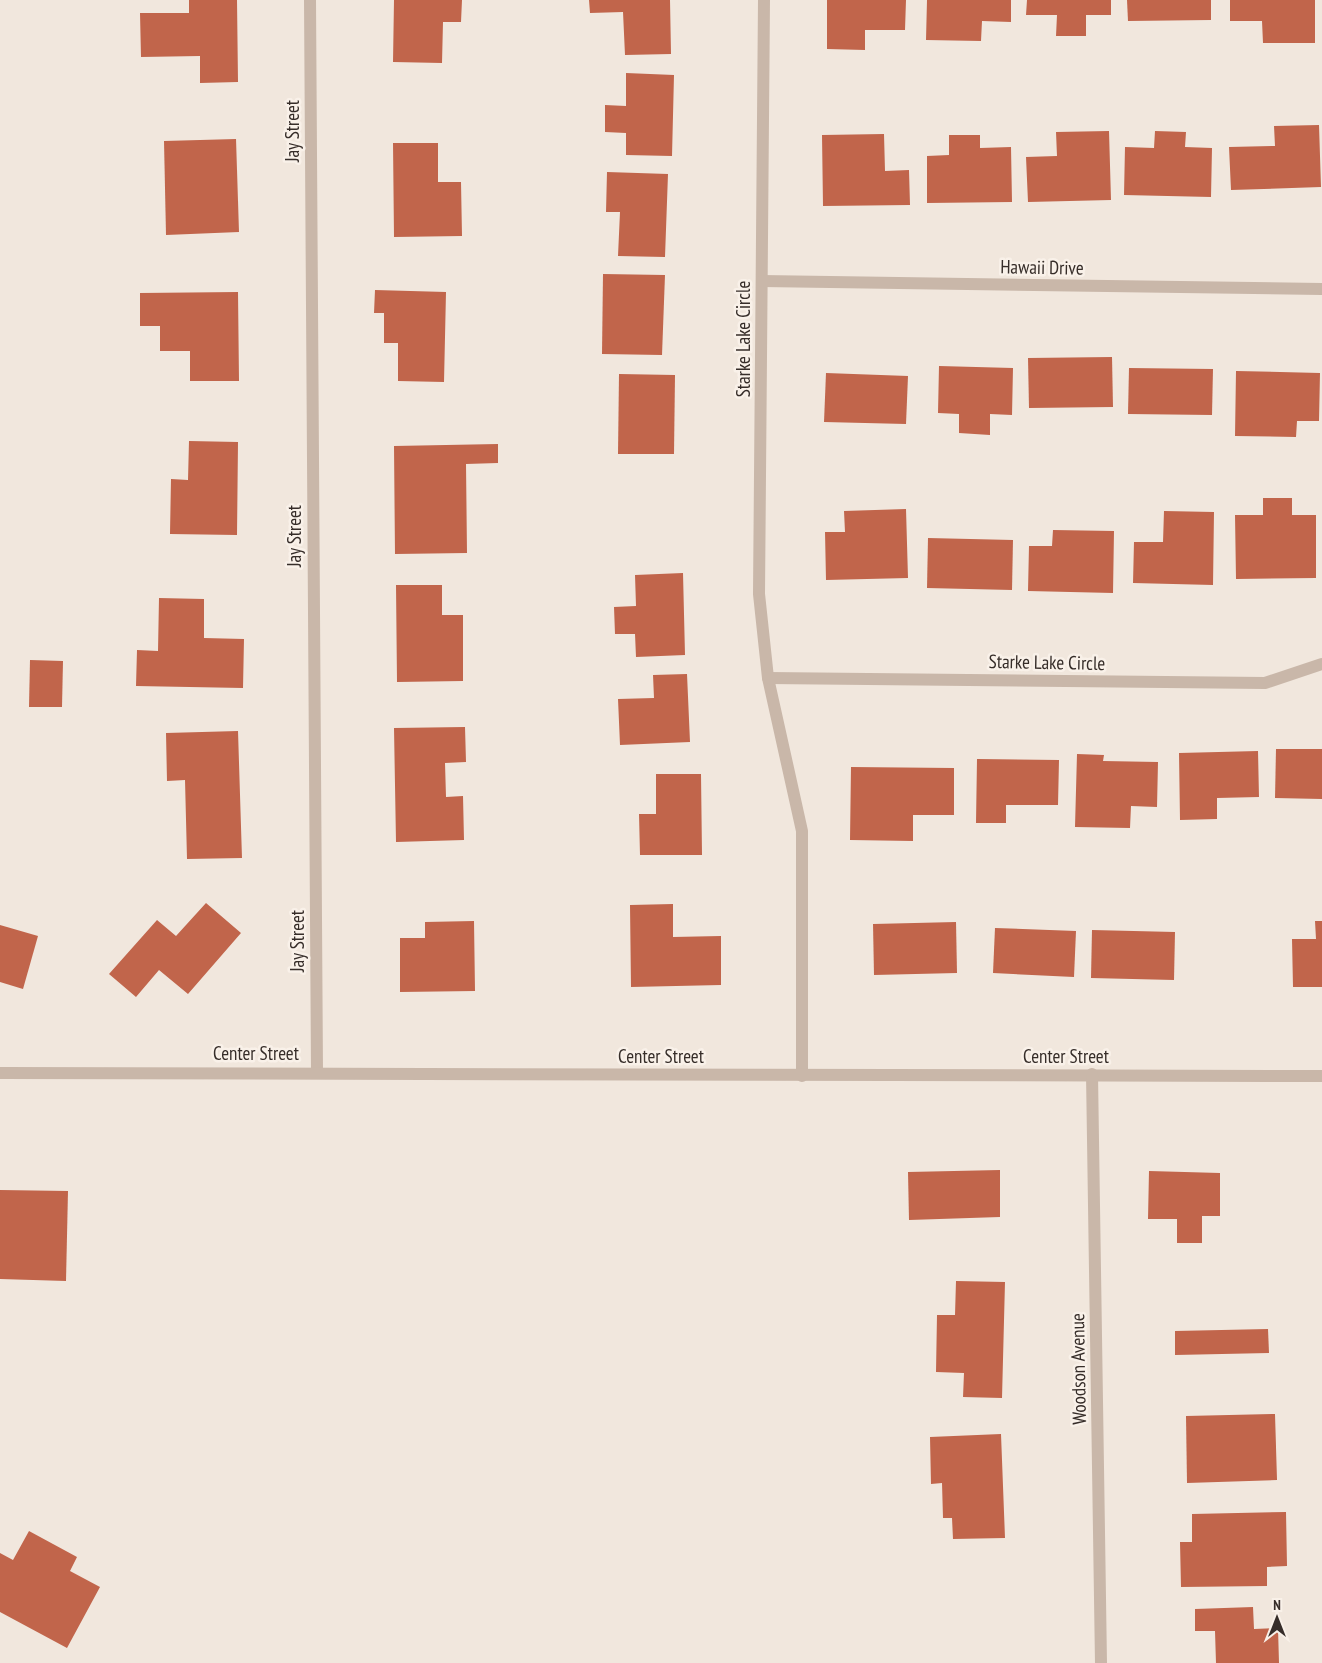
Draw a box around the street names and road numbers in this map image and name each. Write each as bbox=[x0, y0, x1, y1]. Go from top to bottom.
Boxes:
street label: Jay Street bbox=[280, 99, 304, 163]
street label: Hawaii Drive bbox=[1000, 254, 1084, 280]
street label: Starke Lake Circle bbox=[731, 281, 755, 397]
street label: Jay Street bbox=[282, 504, 306, 568]
street label: Starke Lake Circle bbox=[989, 649, 1106, 675]
street label: Jay Street bbox=[285, 909, 309, 973]
street label: Center Street bbox=[213, 1041, 300, 1065]
street label: Center Street bbox=[618, 1044, 705, 1068]
street label: Center Street bbox=[1023, 1044, 1110, 1068]
street label: Woodson Avenue bbox=[1065, 1313, 1091, 1425]

